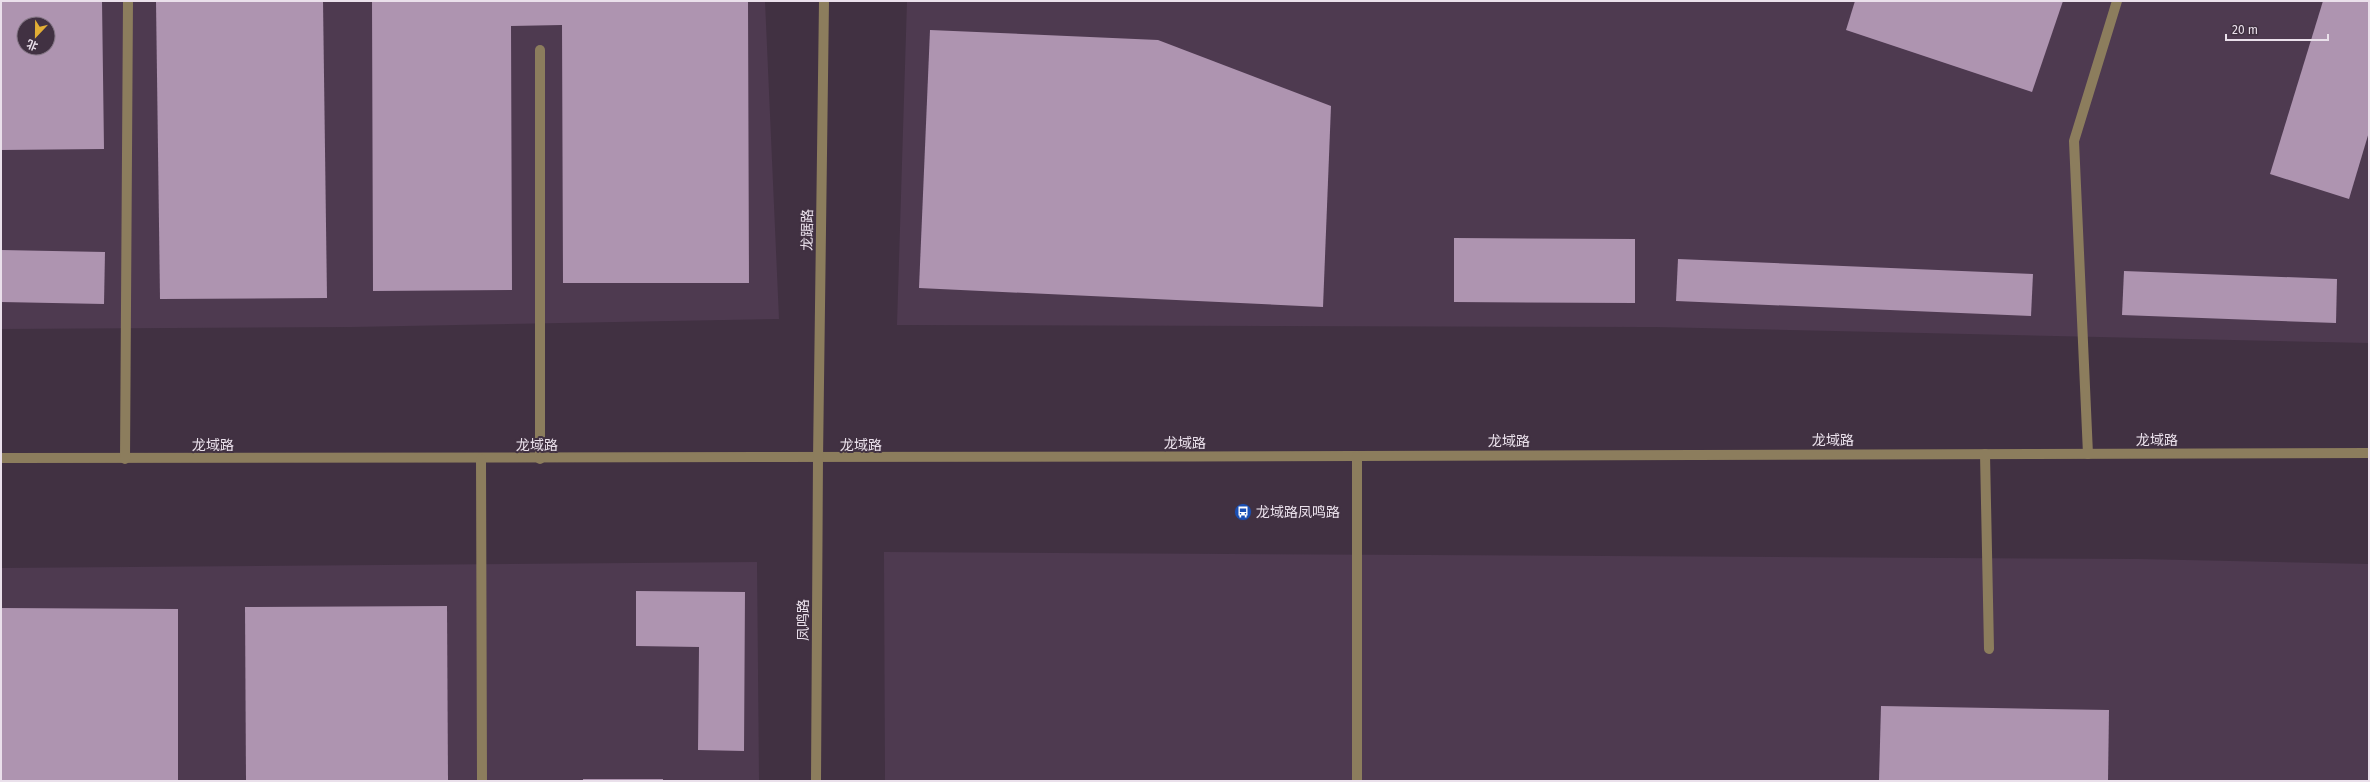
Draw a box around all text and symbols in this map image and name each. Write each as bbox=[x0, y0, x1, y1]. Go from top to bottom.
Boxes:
north arrow bbox=[16, 16, 56, 56]
scale bar bbox=[2226, 16, 2328, 42]
text: 20 m bbox=[2232, 23, 2258, 37]
text: 北 bbox=[25, 37, 40, 53]
street label: 龙踞路 bbox=[799, 209, 816, 251]
street label: 龙域路 bbox=[1812, 432, 1854, 449]
street label: 龙域路 bbox=[2136, 432, 2178, 449]
street label: 龙域路 bbox=[1488, 433, 1530, 450]
street label: 龙域路 bbox=[1164, 435, 1206, 452]
street label: 龙域路 bbox=[192, 437, 234, 454]
street label: 龙域路 bbox=[516, 437, 558, 454]
street label: 龙域路 bbox=[840, 437, 882, 454]
bus stop icon: 龙域路凤鸣路 bbox=[1233, 502, 1253, 522]
place label: 龙域路凤鸣路 bbox=[1256, 504, 1340, 521]
street label: 凤鸣路 bbox=[795, 599, 812, 641]

